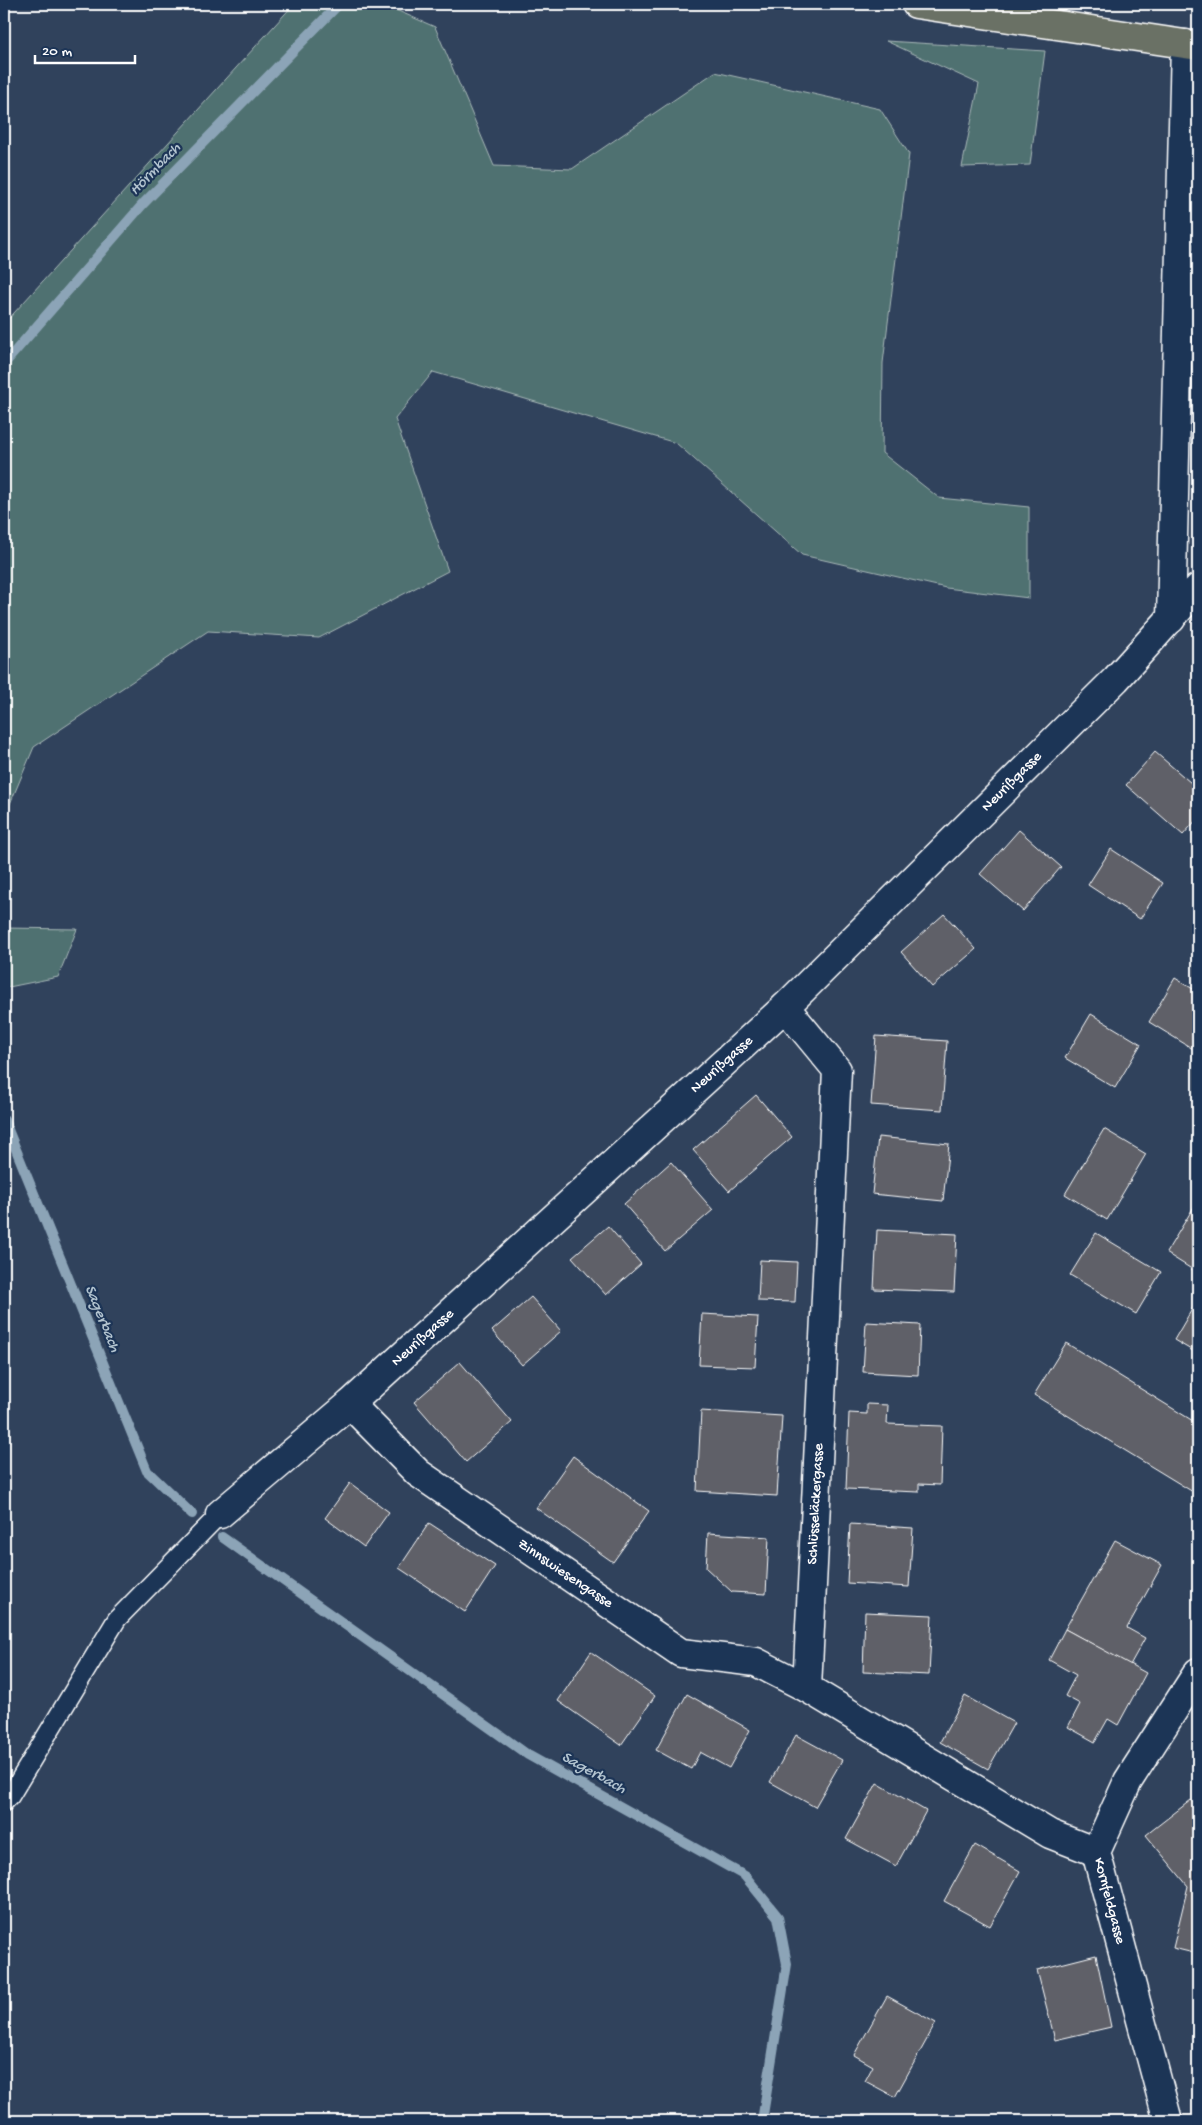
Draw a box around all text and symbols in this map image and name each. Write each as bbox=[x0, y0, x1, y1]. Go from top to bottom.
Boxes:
scale bar bbox=[35, 32, 135, 64]
text: 20 m bbox=[42, 43, 72, 61]
water label: Hörmbach bbox=[126, 139, 186, 200]
street label: Neurißgasse bbox=[978, 748, 1046, 816]
street label: Neurißgasse bbox=[687, 1032, 757, 1098]
water label: Sagerbach bbox=[79, 1283, 123, 1356]
street label: Neurißgasse bbox=[388, 1305, 458, 1371]
street label: Schlüsseläckergasse bbox=[804, 1443, 828, 1565]
street label: Zinnswiesengasse bbox=[514, 1535, 616, 1613]
water label: Sagerbach bbox=[557, 1749, 629, 1800]
street label: Kornfeldgasse bbox=[1089, 1856, 1129, 1946]

